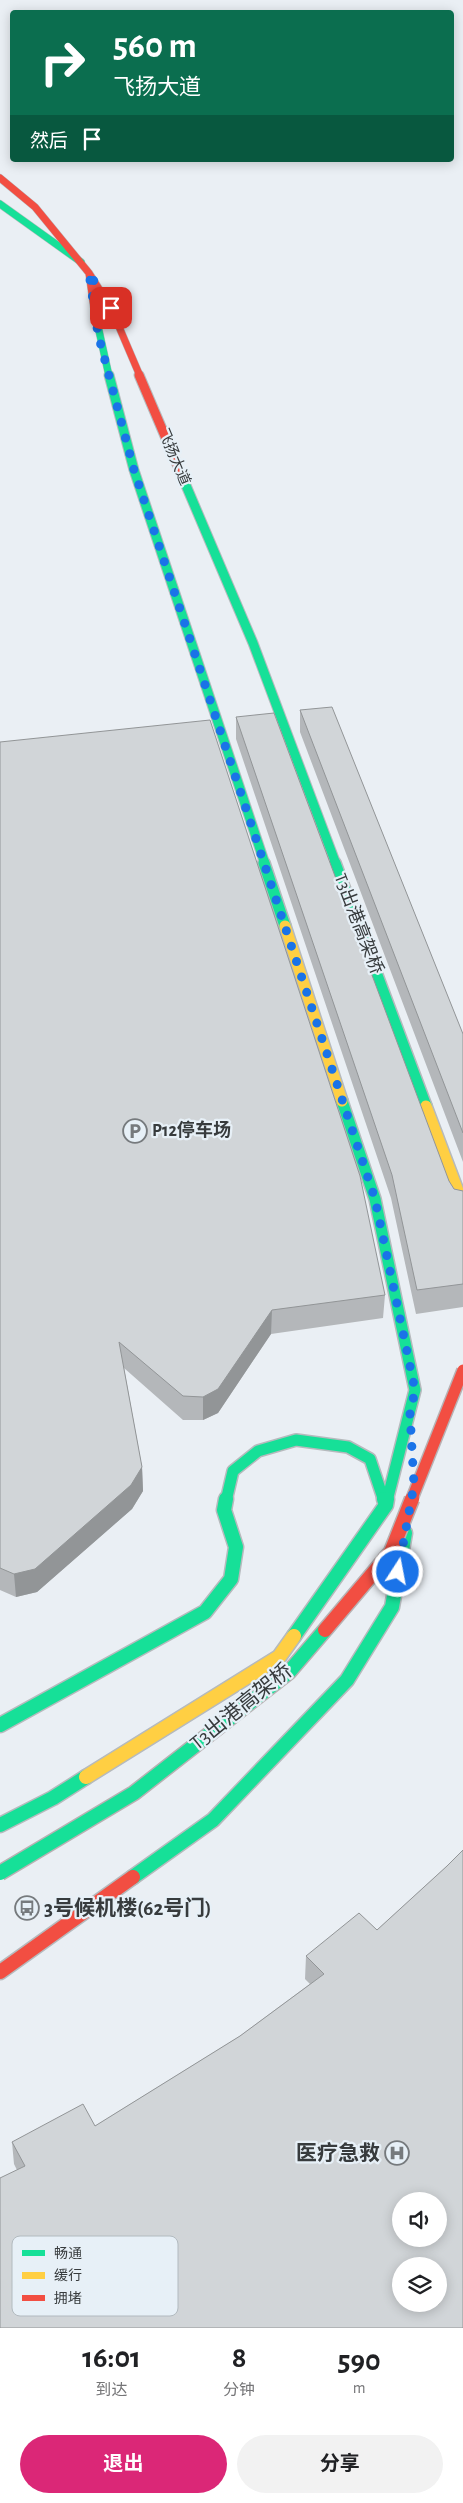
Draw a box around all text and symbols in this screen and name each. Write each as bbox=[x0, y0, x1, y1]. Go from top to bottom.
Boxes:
text: 560 m bbox=[113, 29, 197, 64]
icon: right bbox=[30, 30, 95, 95]
text: 飞扬大道 bbox=[113, 76, 201, 98]
icon: arrive bbox=[78, 125, 106, 153]
text: 然后 bbox=[30, 132, 68, 151]
pin bbox=[90, 287, 132, 329]
icon: arrive bbox=[97, 294, 125, 322]
street label: 飞扬大道 bbox=[155, 426, 194, 488]
street label: T3出港高架桥 bbox=[331, 870, 387, 977]
parking icon: P12停车场 bbox=[122, 1118, 148, 1144]
place label: P12停车场 bbox=[152, 1120, 231, 1140]
position arrow bbox=[371, 1545, 423, 1597]
street label: T3出港高架桥 bbox=[186, 1659, 296, 1754]
bus stop icon: 3号候机楼(62号门) bbox=[14, 1895, 40, 1921]
place label: 3号候机楼(62号门) bbox=[44, 1897, 212, 1919]
hospital icon: 医疗急救 bbox=[384, 2140, 410, 2166]
place label: 医疗急救 bbox=[296, 2142, 380, 2164]
map controls bbox=[392, 2192, 447, 2312]
button: sound bbox=[392, 2192, 447, 2247]
legend bbox=[12, 2236, 178, 2316]
text: 畅通 bbox=[54, 2246, 82, 2261]
button: layers bbox=[392, 2257, 447, 2312]
text: 缓行 bbox=[54, 2268, 82, 2283]
text: 拥堵 bbox=[54, 2291, 82, 2306]
text: 16:01 bbox=[82, 2343, 141, 2373]
text: 8 bbox=[232, 2343, 247, 2373]
text: 590 bbox=[338, 2346, 381, 2376]
text: m bbox=[353, 2380, 366, 2396]
text: 到达 bbox=[96, 2382, 128, 2398]
text: 分钟 bbox=[223, 2382, 255, 2398]
button: 退出 bbox=[20, 2435, 227, 2493]
button: 分享 bbox=[237, 2435, 443, 2493]

